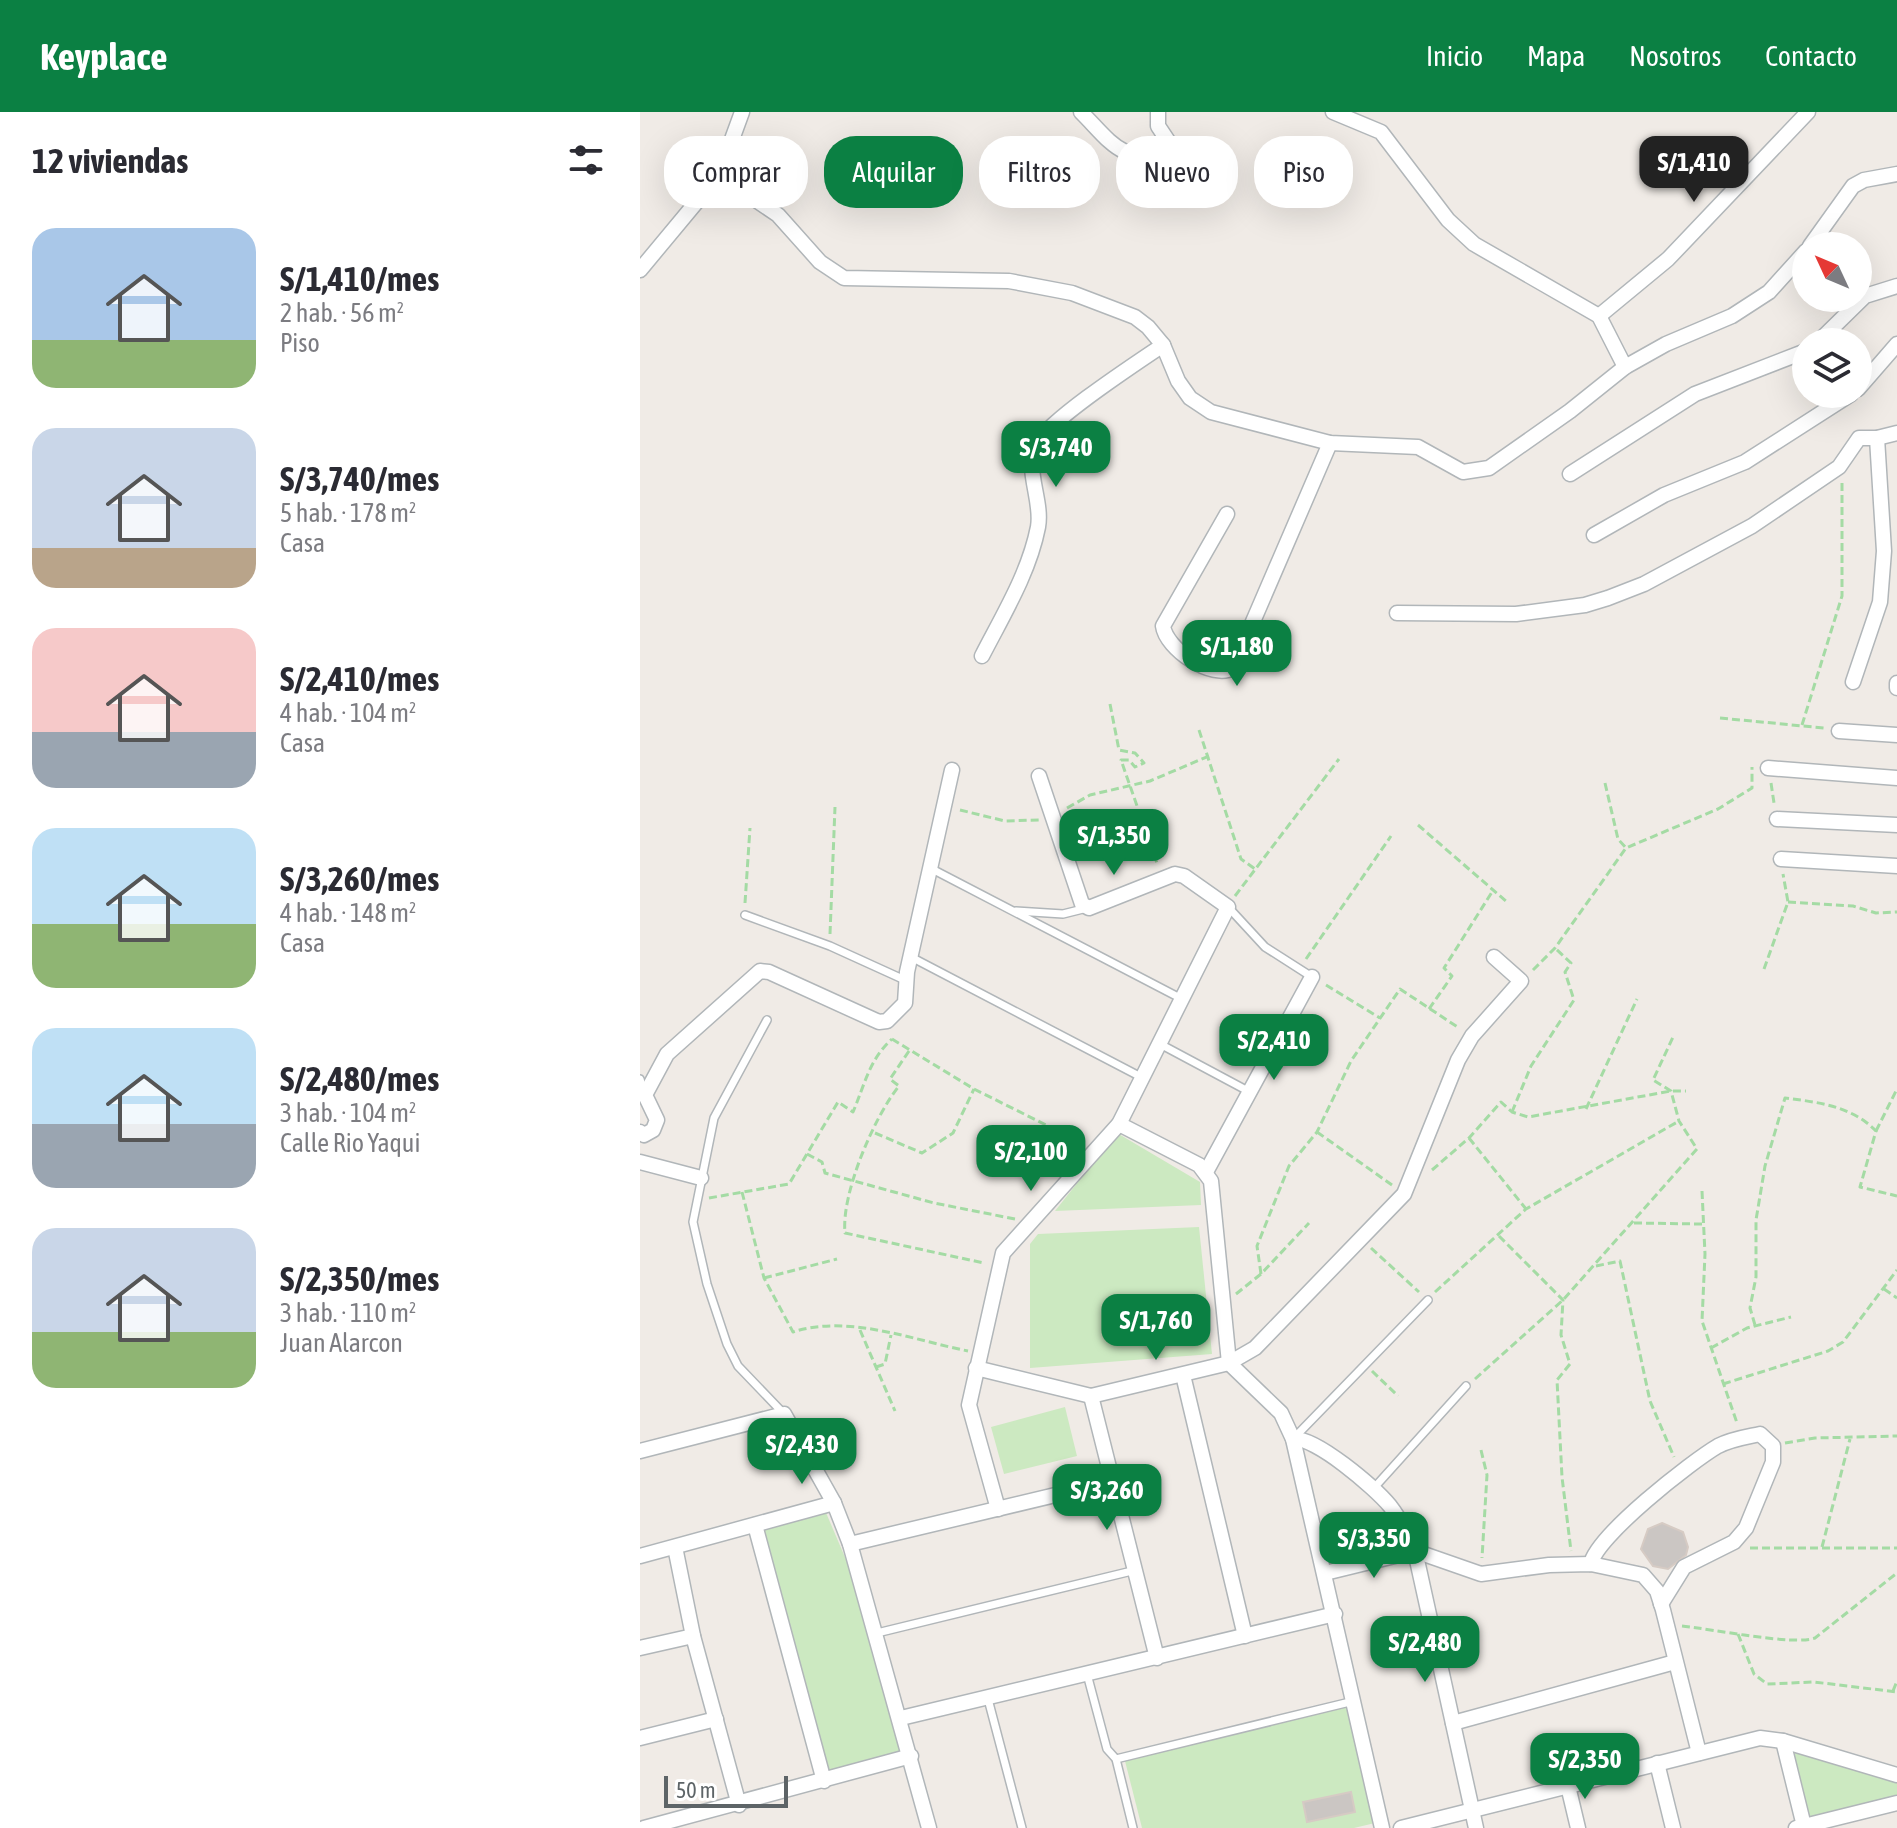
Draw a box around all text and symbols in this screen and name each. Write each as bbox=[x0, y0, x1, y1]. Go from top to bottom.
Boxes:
text: Keyplace bbox=[40, 35, 167, 78]
text: Inicio bbox=[1426, 40, 1483, 72]
text: Mapa bbox=[1527, 40, 1585, 72]
text: Nosotros bbox=[1629, 40, 1721, 72]
text: Contacto bbox=[1765, 40, 1857, 72]
chip: Comprar bbox=[664, 136, 808, 208]
chip: Alquilar bbox=[824, 136, 963, 208]
chip: Filtros bbox=[979, 136, 1100, 208]
chip: Nuevo bbox=[1116, 136, 1238, 208]
chip: Piso bbox=[1254, 136, 1353, 208]
pin: S/1,410 bbox=[1620, 136, 1768, 204]
icon: filters bbox=[564, 138, 608, 182]
text: 12 viviendas bbox=[32, 141, 188, 180]
text: S/1,410 bbox=[1657, 147, 1731, 177]
north arrow bbox=[1792, 232, 1872, 312]
map controls bbox=[1792, 232, 1872, 408]
text: S/1,410/mes bbox=[280, 259, 439, 298]
icon: home bbox=[96, 260, 192, 356]
text: 2 hab. · 56 m² bbox=[280, 298, 404, 328]
text: Piso bbox=[280, 328, 320, 358]
button: layers bbox=[1792, 328, 1872, 408]
pin: S/3,740 bbox=[982, 421, 1130, 489]
text: S/3,740 bbox=[1019, 432, 1093, 462]
text: S/3,740/mes bbox=[280, 459, 439, 498]
icon: home bbox=[96, 460, 192, 556]
text: 5 hab. · 178 m² bbox=[280, 498, 416, 528]
text: Casa bbox=[280, 528, 325, 558]
pin: S/1,180 bbox=[1163, 620, 1311, 688]
text: S/1,180 bbox=[1200, 631, 1274, 661]
text: S/2,410/mes bbox=[280, 659, 439, 698]
icon: home bbox=[96, 660, 192, 756]
text: 4 hab. · 104 m² bbox=[280, 698, 416, 728]
text: Casa bbox=[280, 728, 325, 758]
pin: S/1,350 bbox=[1040, 809, 1188, 877]
text: S/1,350 bbox=[1077, 820, 1151, 850]
text: S/3,260/mes bbox=[280, 859, 439, 898]
icon: home bbox=[96, 860, 192, 956]
text: 4 hab. · 148 m² bbox=[280, 898, 416, 928]
text: Casa bbox=[280, 928, 325, 958]
pin: S/2,410 bbox=[1200, 1014, 1348, 1082]
text: S/2,410 bbox=[1237, 1025, 1311, 1055]
text: S/2,480/mes bbox=[280, 1059, 439, 1098]
icon: home bbox=[96, 1060, 192, 1156]
text: 3 hab. · 104 m² bbox=[280, 1098, 416, 1128]
pin: S/2,100 bbox=[957, 1125, 1105, 1193]
text: Calle Rio Yaqui bbox=[280, 1128, 420, 1158]
text: S/2,100 bbox=[994, 1136, 1068, 1166]
text: S/2,350/mes bbox=[280, 1259, 439, 1298]
icon: home bbox=[96, 1260, 192, 1356]
pin: S/1,760 bbox=[1082, 1294, 1230, 1362]
text: 3 hab. · 110 m² bbox=[280, 1298, 416, 1328]
text: S/1,760 bbox=[1119, 1305, 1193, 1335]
text: Juan Alarcon bbox=[280, 1328, 403, 1358]
pin: S/2,430 bbox=[728, 1418, 876, 1486]
text: S/2,430 bbox=[765, 1429, 839, 1459]
pin: S/3,260 bbox=[1033, 1464, 1181, 1532]
text: S/3,260 bbox=[1070, 1475, 1144, 1505]
pin: S/3,350 bbox=[1300, 1512, 1448, 1580]
text: S/3,350 bbox=[1337, 1523, 1411, 1553]
pin: S/2,480 bbox=[1351, 1616, 1499, 1684]
text: S/2,480 bbox=[1388, 1627, 1462, 1657]
pin: S/2,350 bbox=[1511, 1733, 1659, 1801]
text: S/2,350 bbox=[1548, 1744, 1622, 1774]
scale bar bbox=[664, 1772, 788, 1808]
text: 50 m bbox=[676, 1777, 716, 1803]

